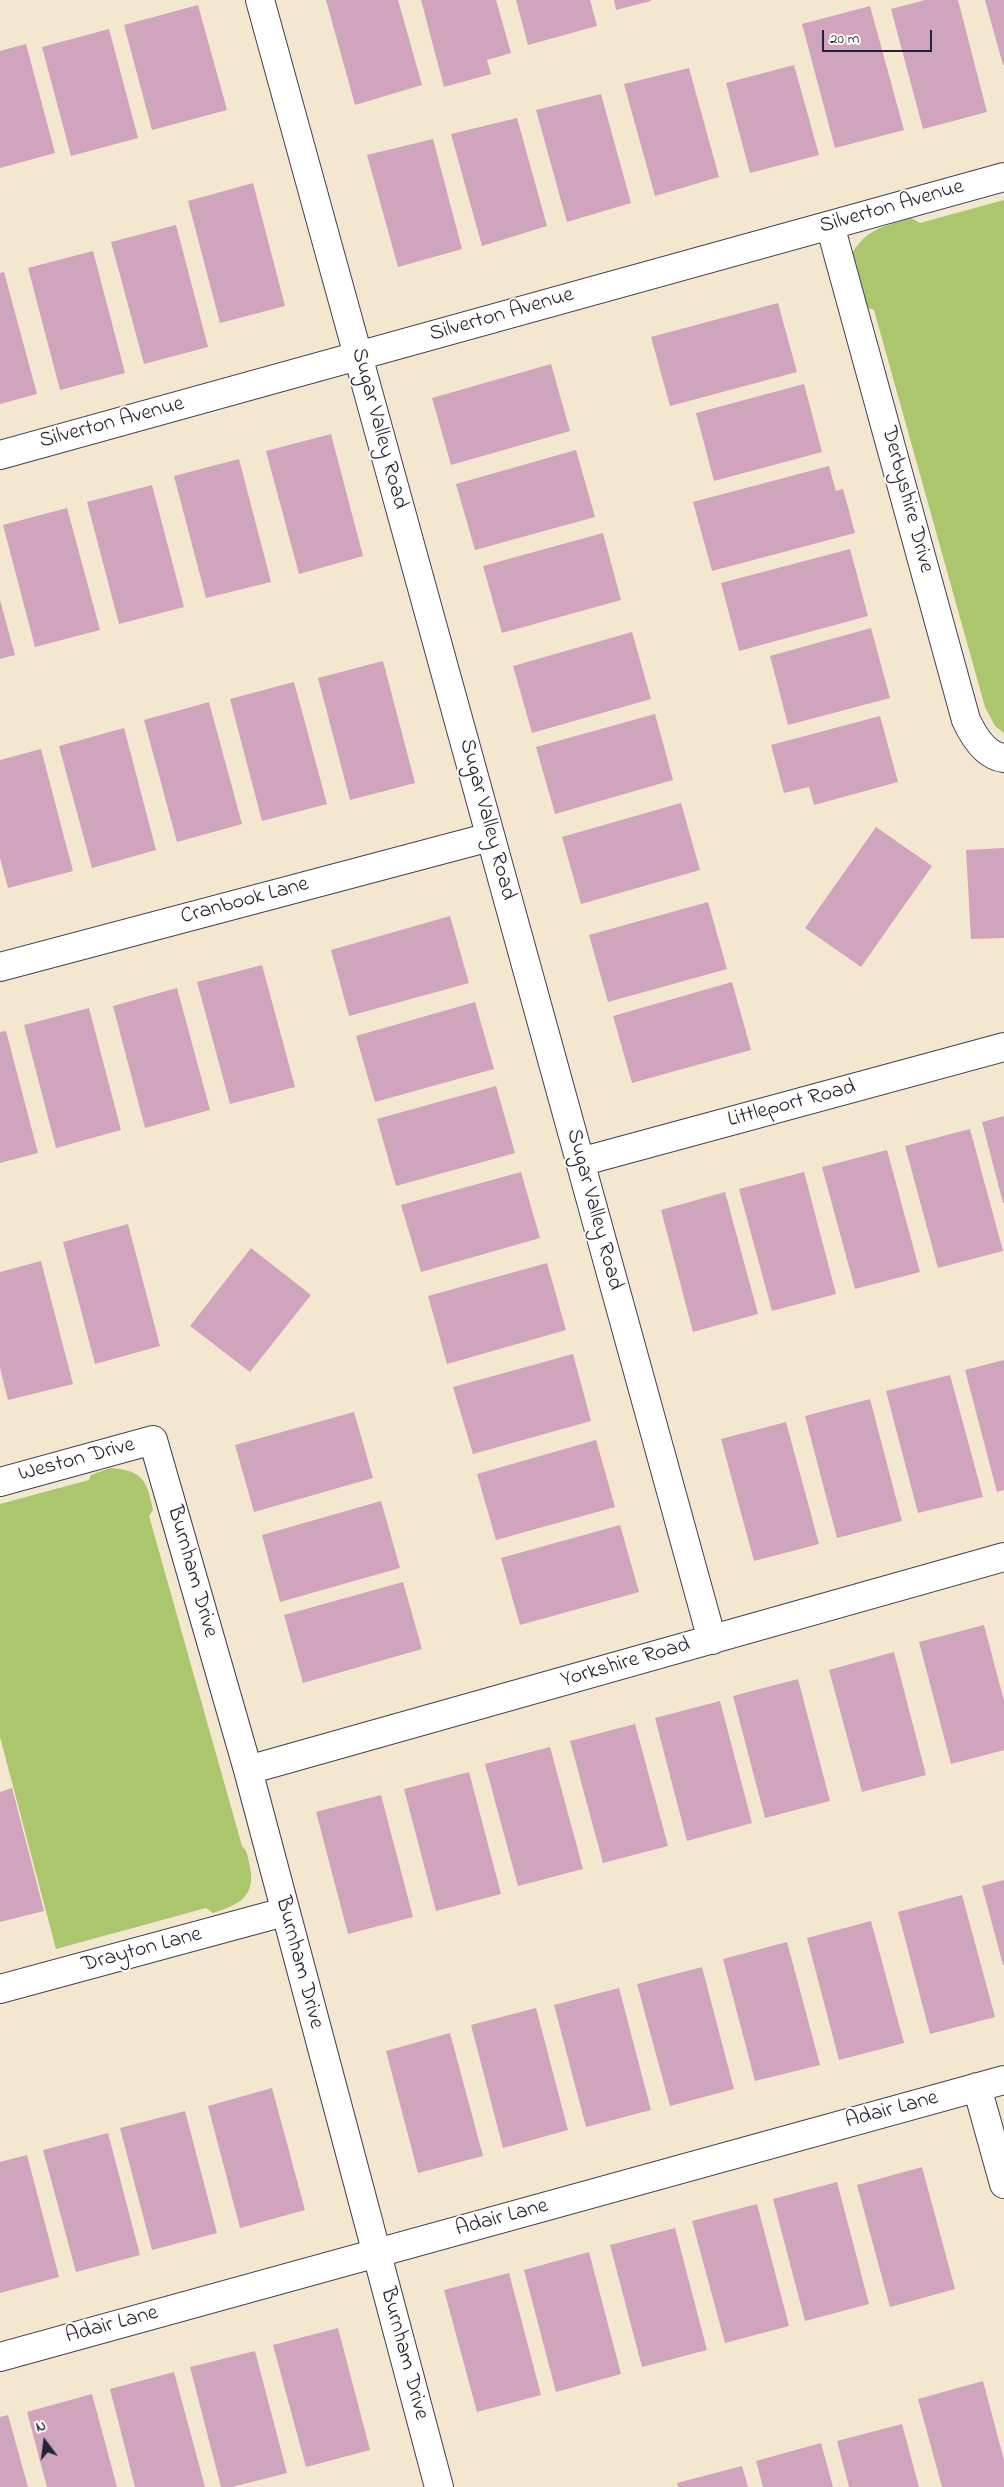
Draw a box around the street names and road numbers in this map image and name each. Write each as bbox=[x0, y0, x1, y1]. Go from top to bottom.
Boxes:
street label: Silverton Avenue bbox=[817, 175, 967, 241]
street label: Silverton Avenue bbox=[427, 283, 577, 349]
street label: Sugar Valley Road bbox=[344, 346, 412, 512]
street label: Silverton Avenue bbox=[37, 392, 187, 456]
street label: Derbyshire Drive bbox=[874, 424, 938, 576]
street label: Sugar Valley Road bbox=[452, 737, 520, 903]
street label: Cranbook Lane bbox=[178, 872, 312, 932]
street label: Littleport Road bbox=[725, 1075, 859, 1135]
street label: Sugar Valley Road bbox=[559, 1127, 627, 1293]
street label: Weston Drive bbox=[16, 1433, 138, 1489]
street label: Burnham Drive bbox=[160, 1503, 222, 1641]
street label: Yorkshire Road bbox=[558, 1633, 694, 1695]
street label: Burnham Drive bbox=[268, 1894, 328, 2032]
street label: Drayton Lane bbox=[79, 1922, 205, 1980]
street label: Adair Lane bbox=[843, 2086, 941, 2136]
street label: Adair Lane bbox=[453, 2194, 551, 2244]
street label: Burnham Drive bbox=[373, 2285, 433, 2423]
street label: Adair Lane bbox=[63, 2301, 161, 2351]

